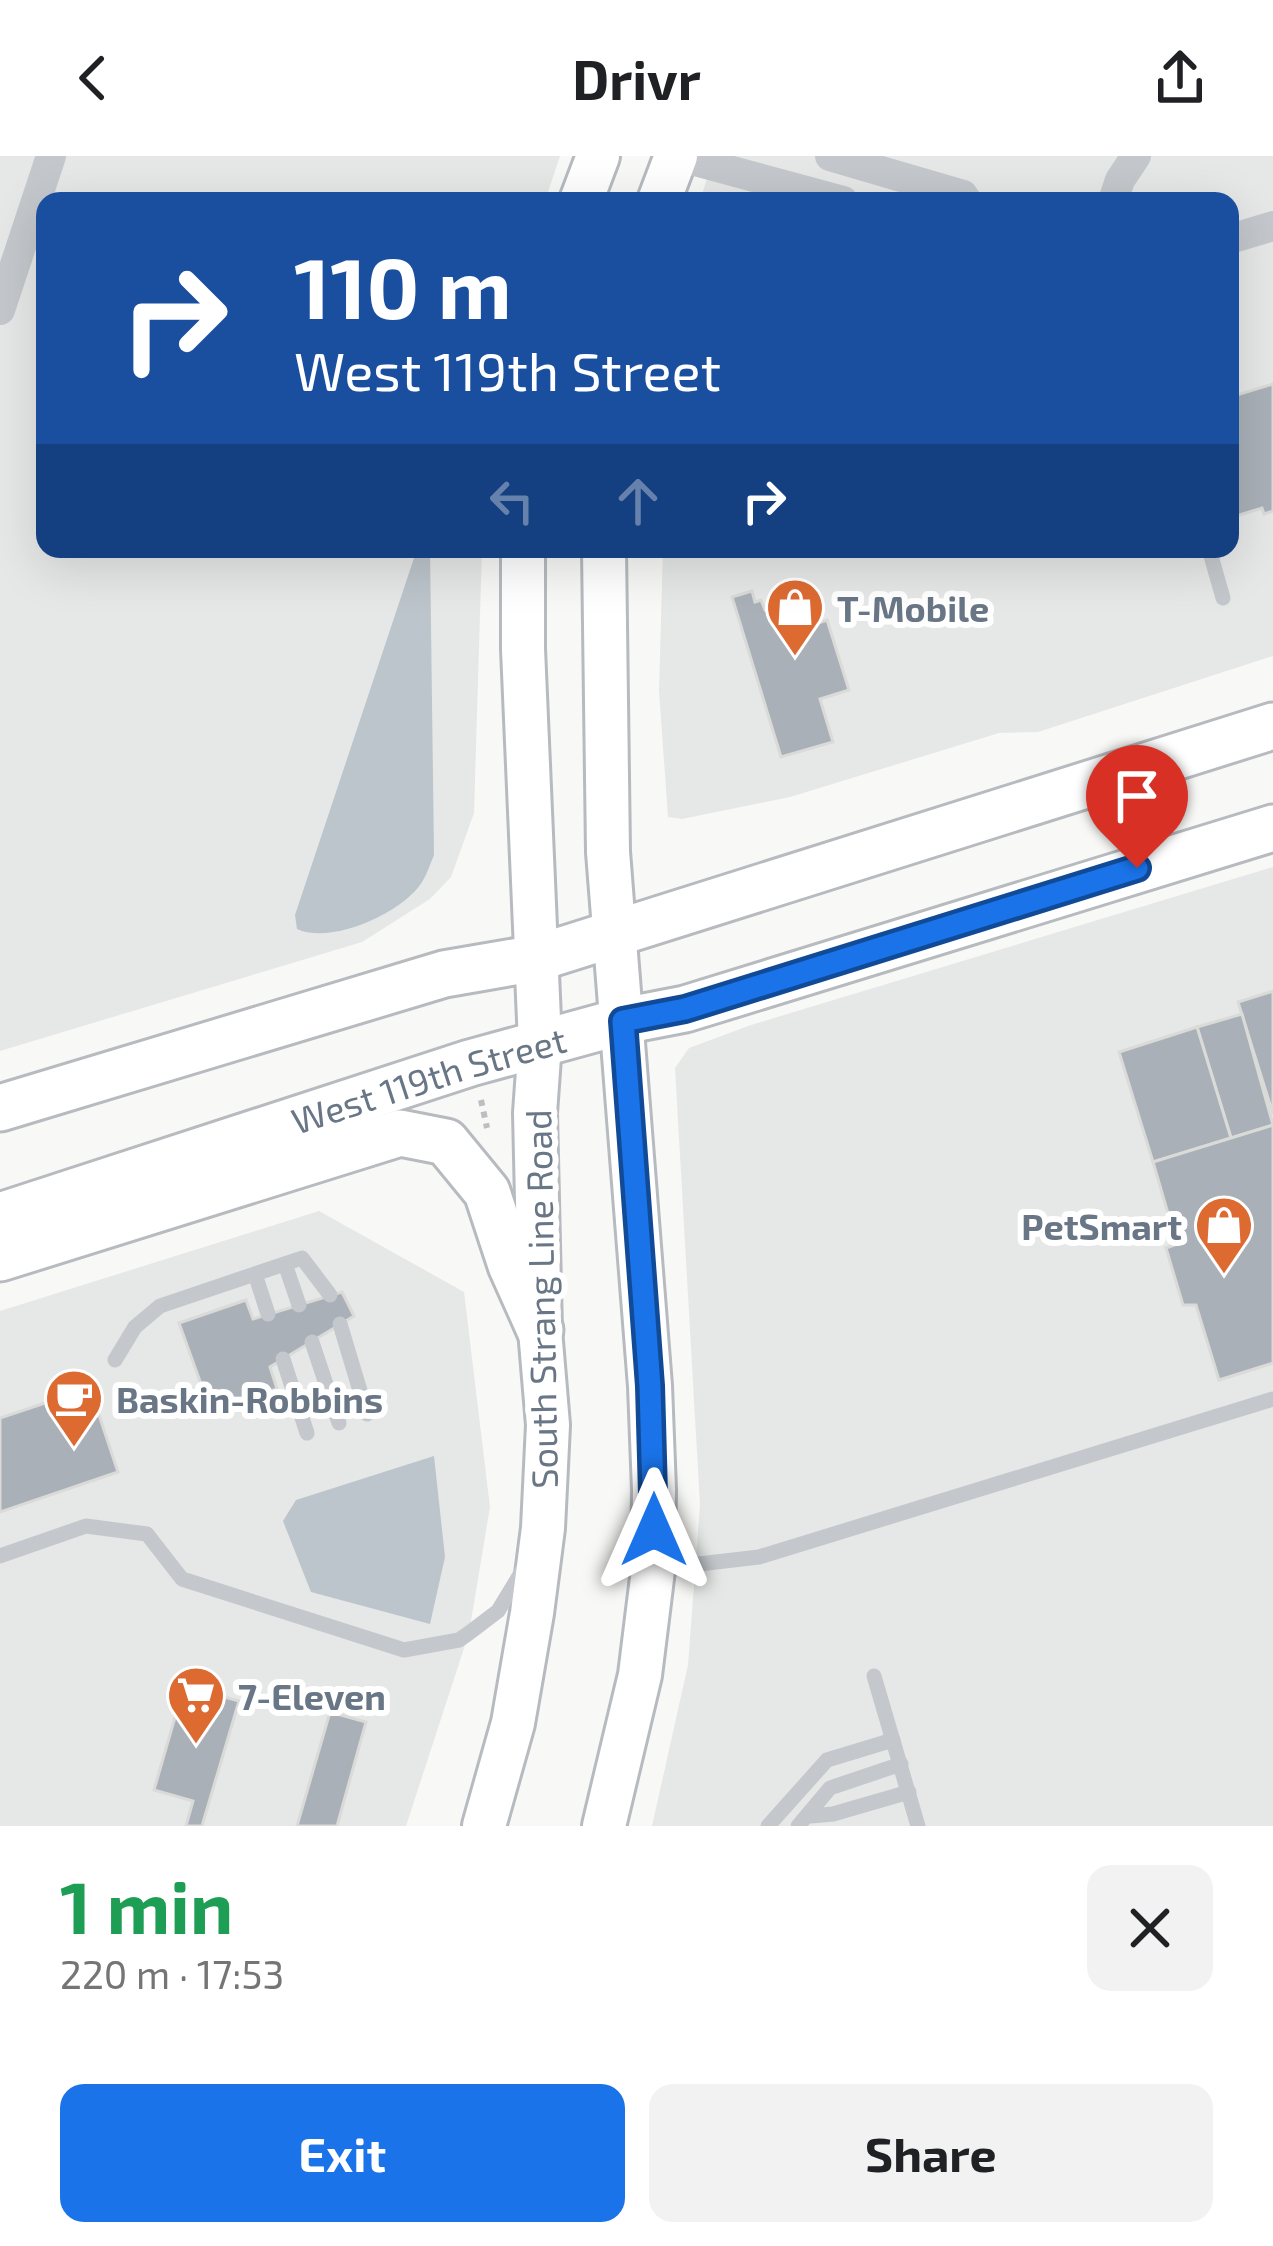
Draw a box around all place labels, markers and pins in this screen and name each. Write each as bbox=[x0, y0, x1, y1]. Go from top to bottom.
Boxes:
shop icon: T-Mobile bbox=[764, 576, 826, 658]
place label: T-Mobile bbox=[837, 586, 989, 629]
pin bbox=[1086, 745, 1188, 868]
shop icon: PetSmart bbox=[1193, 1194, 1255, 1276]
place label: PetSmart bbox=[1021, 1204, 1182, 1247]
cafe icon: Baskin-Robbins bbox=[43, 1367, 105, 1449]
place label: Baskin-Robbins bbox=[116, 1377, 383, 1420]
supermarket icon: 7-Eleven bbox=[165, 1664, 227, 1746]
place label: 7-Eleven bbox=[238, 1674, 386, 1717]

